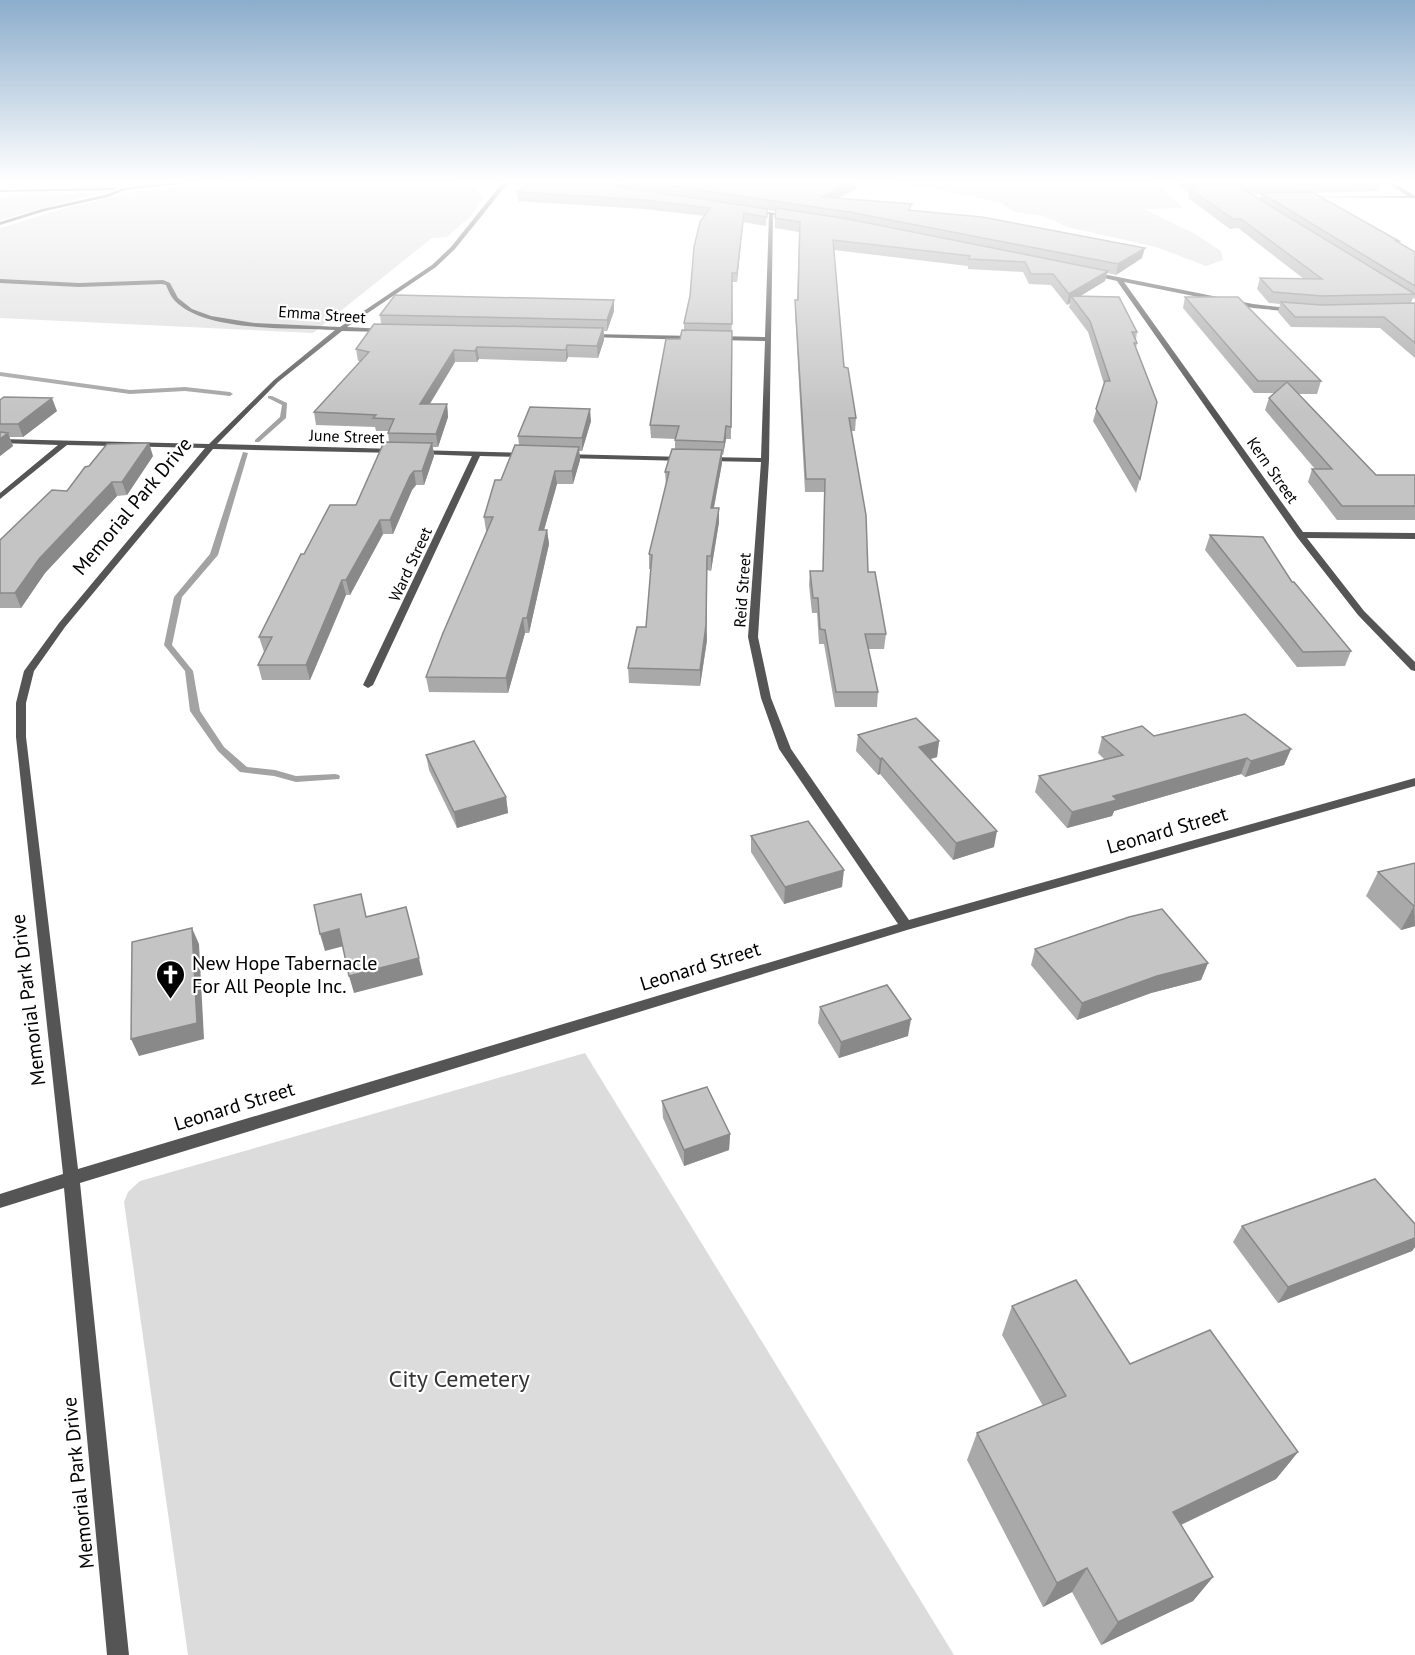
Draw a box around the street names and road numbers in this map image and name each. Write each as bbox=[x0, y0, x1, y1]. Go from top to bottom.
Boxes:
street label: Emma Street bbox=[278, 301, 367, 327]
street label: June Street bbox=[308, 425, 386, 447]
street label: Memorial Park Drive bbox=[67, 432, 197, 580]
street label: Kern Street bbox=[1243, 433, 1303, 508]
street label: Ward Street bbox=[384, 523, 436, 604]
street label: Reid Street bbox=[729, 551, 755, 628]
street label: Leonard Street bbox=[1103, 800, 1231, 860]
street label: Memorial Park Drive bbox=[5, 913, 51, 1087]
street label: Leonard Street bbox=[637, 935, 764, 997]
street label: Leonard Street bbox=[171, 1075, 298, 1137]
street label: Memorial Park Drive bbox=[56, 1396, 100, 1570]

